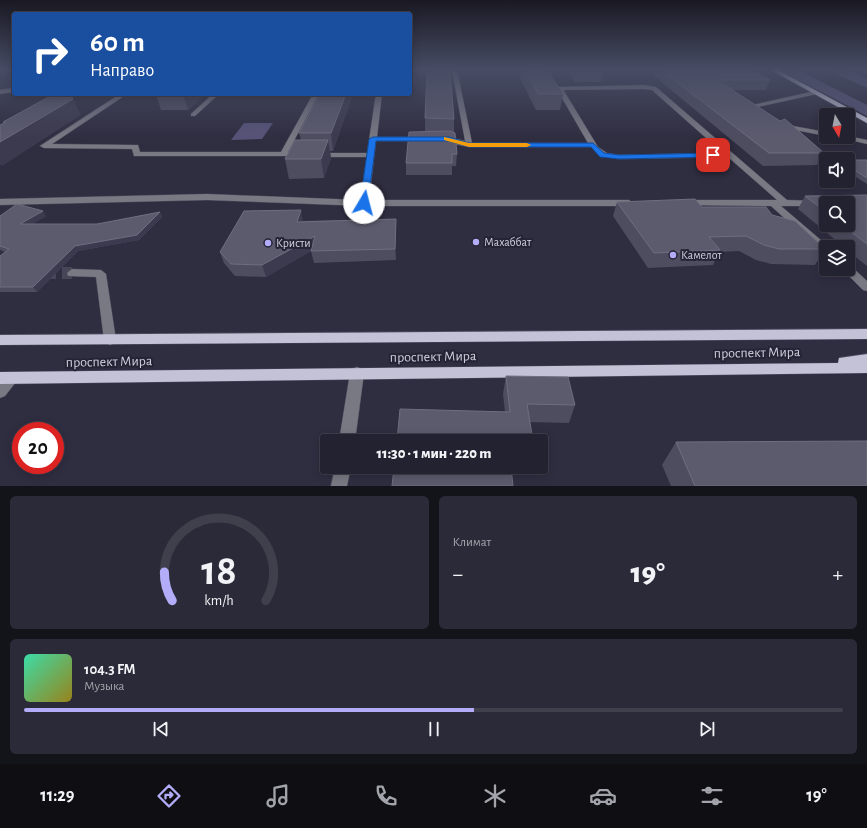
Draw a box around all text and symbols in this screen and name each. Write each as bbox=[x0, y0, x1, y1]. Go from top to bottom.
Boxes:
icon: right bbox=[24, 28, 76, 80]
text: 60 m bbox=[90, 29, 145, 57]
text: Направо bbox=[90, 62, 154, 80]
north arrow bbox=[819, 108, 855, 144]
map controls bbox=[819, 108, 855, 276]
pin bbox=[696, 138, 730, 172]
icon: arrive bbox=[702, 144, 724, 166]
button: sound bbox=[819, 152, 855, 188]
position arrow bbox=[343, 182, 385, 224]
button: search bbox=[819, 196, 855, 232]
place label: Махаббат bbox=[484, 236, 532, 248]
place label: Кристи bbox=[276, 237, 311, 249]
marker: Махаббат bbox=[471, 237, 481, 247]
marker: Кристи bbox=[263, 238, 273, 248]
button: layers bbox=[819, 240, 855, 276]
place label: Камелот bbox=[681, 249, 722, 261]
marker: Камелот bbox=[668, 250, 678, 260]
street label: проспект Мира bbox=[714, 345, 801, 361]
street label: проспект Мира bbox=[390, 349, 477, 365]
street label: проспект Мира bbox=[66, 354, 153, 370]
speed limit sign: 20 bbox=[12, 422, 64, 474]
text: 11:30 · 1 мин · 220 m bbox=[377, 446, 491, 461]
text: Климат bbox=[453, 536, 491, 549]
text: 18 bbox=[202, 550, 237, 591]
text: 19° bbox=[631, 558, 665, 588]
text: − bbox=[453, 563, 463, 585]
text: + bbox=[832, 563, 843, 585]
text: km/h bbox=[205, 593, 234, 607]
text: 104.3 FM bbox=[84, 662, 136, 677]
text: Музыка bbox=[84, 680, 125, 693]
icon: previous bbox=[150, 718, 172, 740]
icon: pause bbox=[423, 718, 445, 740]
icon: next bbox=[696, 718, 718, 740]
icon: directions bbox=[155, 782, 183, 810]
icon: music bbox=[264, 782, 292, 810]
icon: phone bbox=[372, 782, 400, 810]
icon: climate bbox=[481, 782, 509, 810]
icon: car bbox=[589, 782, 617, 810]
icon: filters bbox=[698, 782, 726, 810]
text: 11:29 bbox=[40, 787, 75, 805]
text: 19° bbox=[806, 787, 827, 805]

